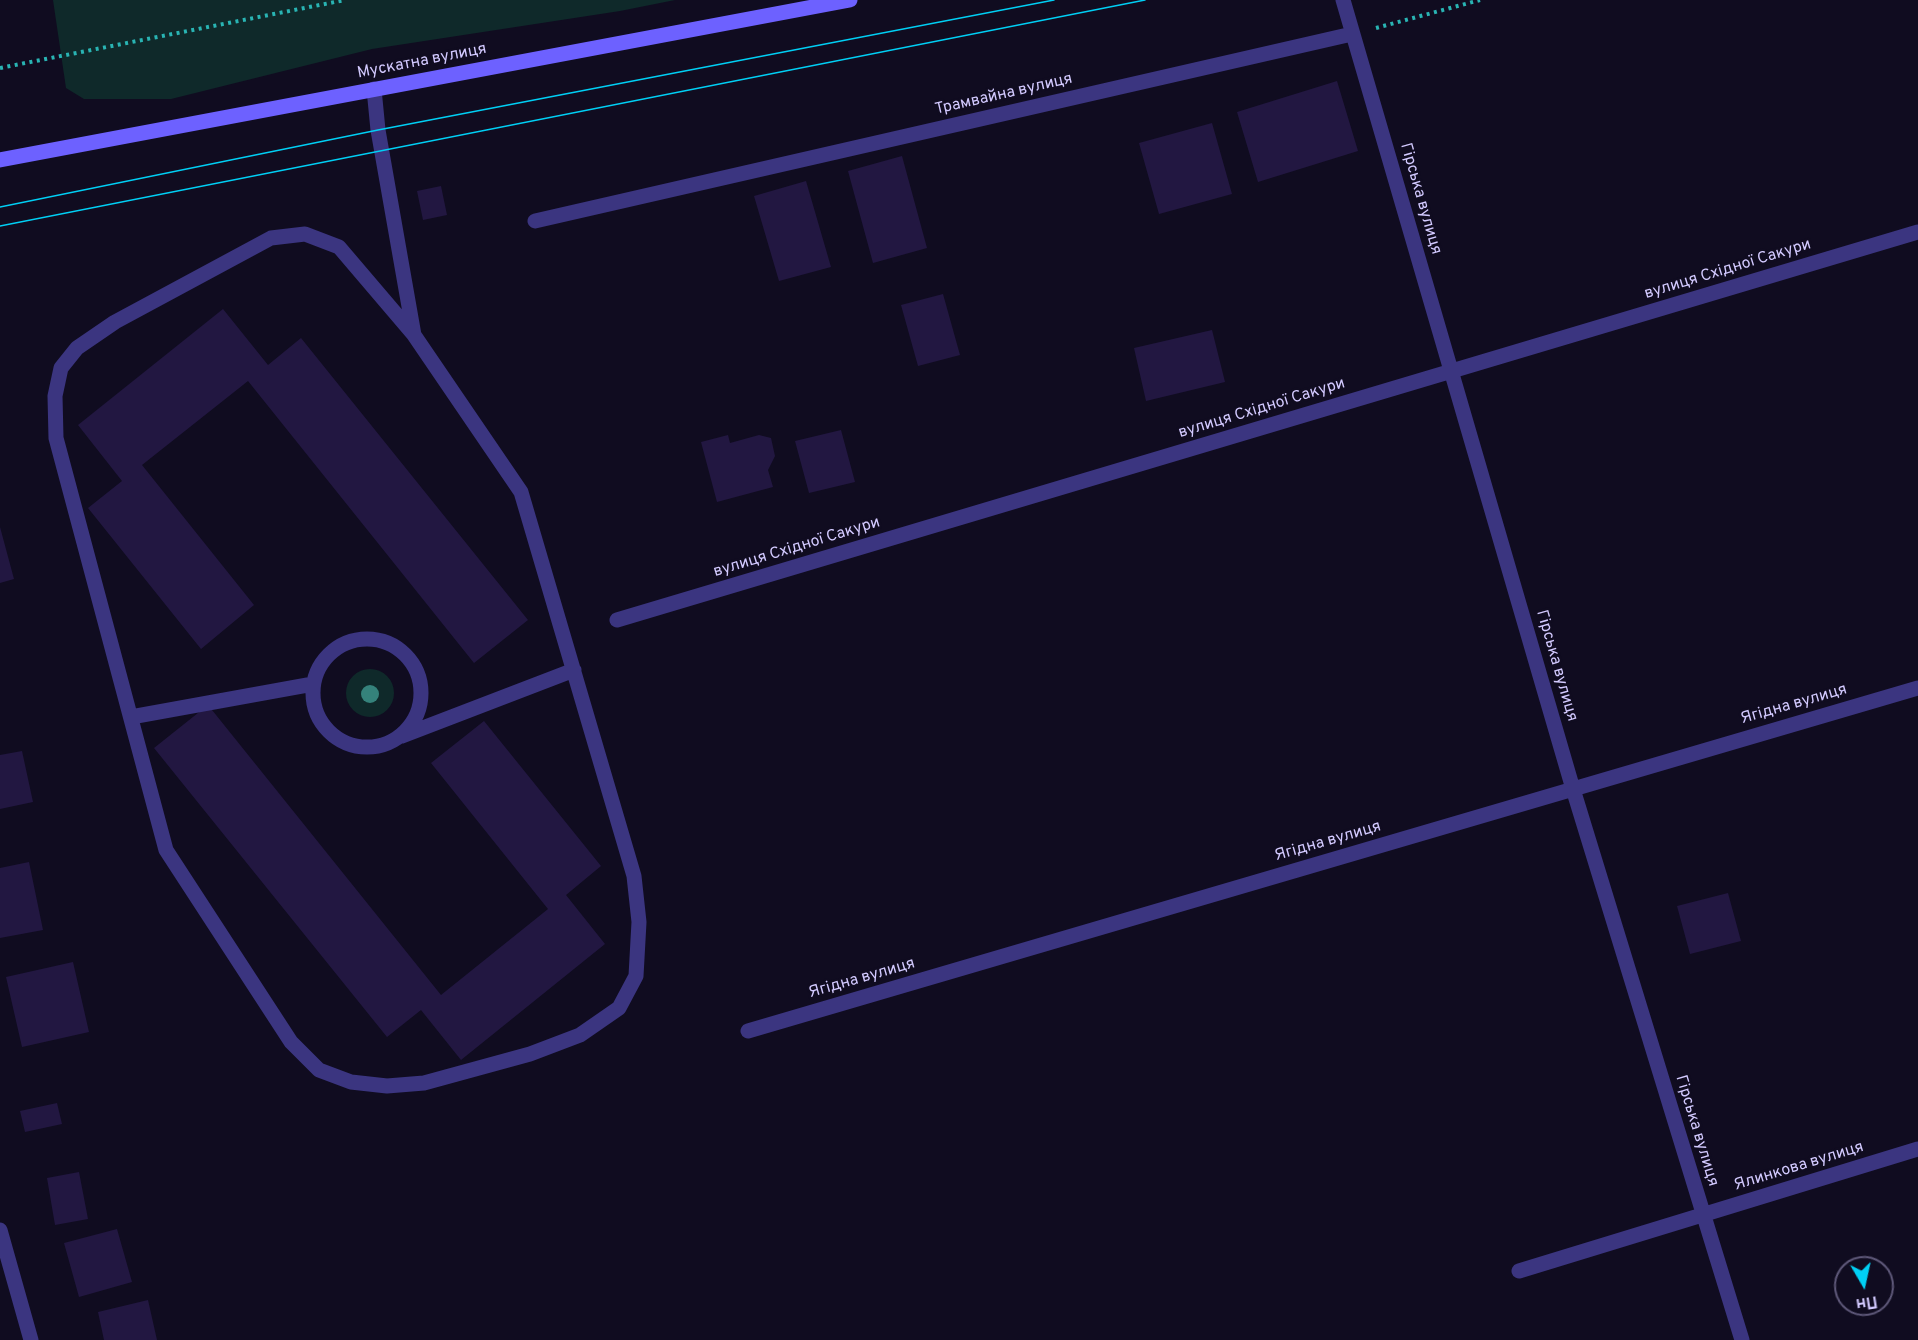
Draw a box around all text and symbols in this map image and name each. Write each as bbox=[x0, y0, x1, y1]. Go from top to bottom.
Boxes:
street label: Мускатна вулиця bbox=[356, 40, 488, 84]
street label: Трамвайна вулиця bbox=[933, 70, 1075, 120]
street label: Гірська вулиця bbox=[1395, 141, 1445, 257]
street label: вулиця Східної Сакури bbox=[1642, 235, 1814, 305]
street label: вулиця Східної Сакури bbox=[1176, 374, 1348, 444]
street label: вулиця Східної Сакури bbox=[711, 513, 883, 583]
street label: Гірська вулиця bbox=[1531, 608, 1581, 724]
street label: Ягідна вулиця bbox=[1739, 681, 1849, 729]
street label: Ягідна вулиця bbox=[1273, 818, 1383, 866]
street label: Ягідна вулиця bbox=[807, 955, 917, 1003]
street label: Гірська вулиця bbox=[1670, 1073, 1722, 1189]
street label: Ялинкова вулиця bbox=[1732, 1138, 1866, 1196]
north arrow bbox=[1834, 1256, 1894, 1316]
text: Пн bbox=[1854, 1290, 1879, 1313]

